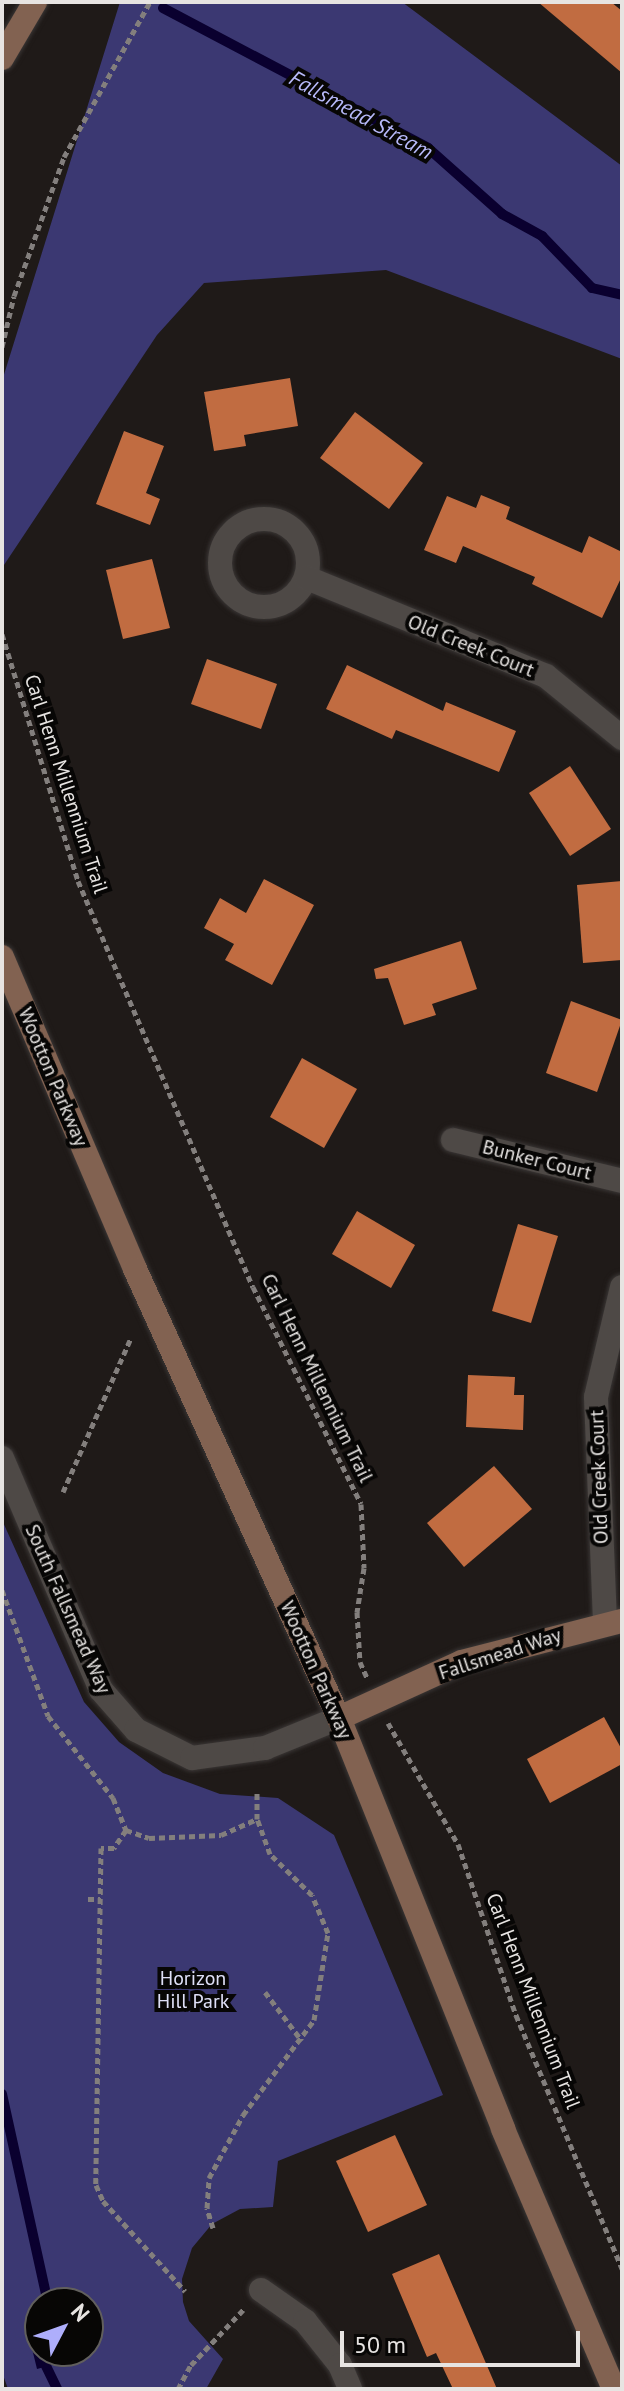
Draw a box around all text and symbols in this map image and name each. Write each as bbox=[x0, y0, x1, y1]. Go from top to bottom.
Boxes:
water label: Fallsmead Stream bbox=[285, 65, 437, 165]
street label: Old Creek Court bbox=[404, 610, 538, 682]
street label: Carl Henn Millennium Trail bbox=[19, 671, 113, 897]
street label: Wootton Parkway bbox=[13, 1004, 93, 1150]
street label: Bunker Court bbox=[480, 1135, 594, 1185]
street label: Carl Henn Millennium Trail bbox=[256, 1270, 378, 1486]
street label: Old Creek Court bbox=[585, 1409, 613, 1545]
street label: South Fallsmead Way bbox=[20, 1521, 116, 1697]
street label: Wootton Parkway bbox=[275, 1597, 357, 1743]
street label: Fallsmead Way bbox=[436, 1623, 564, 1685]
street label: Carl Henn Millennium Trail bbox=[481, 1890, 585, 2112]
park label: Horizon Hill Park bbox=[157, 1966, 229, 2013]
north arrow bbox=[24, 2287, 104, 2367]
text: N bbox=[65, 2298, 96, 2327]
scale bar bbox=[344, 2315, 584, 2365]
text: 50 m bbox=[354, 2329, 406, 2360]

